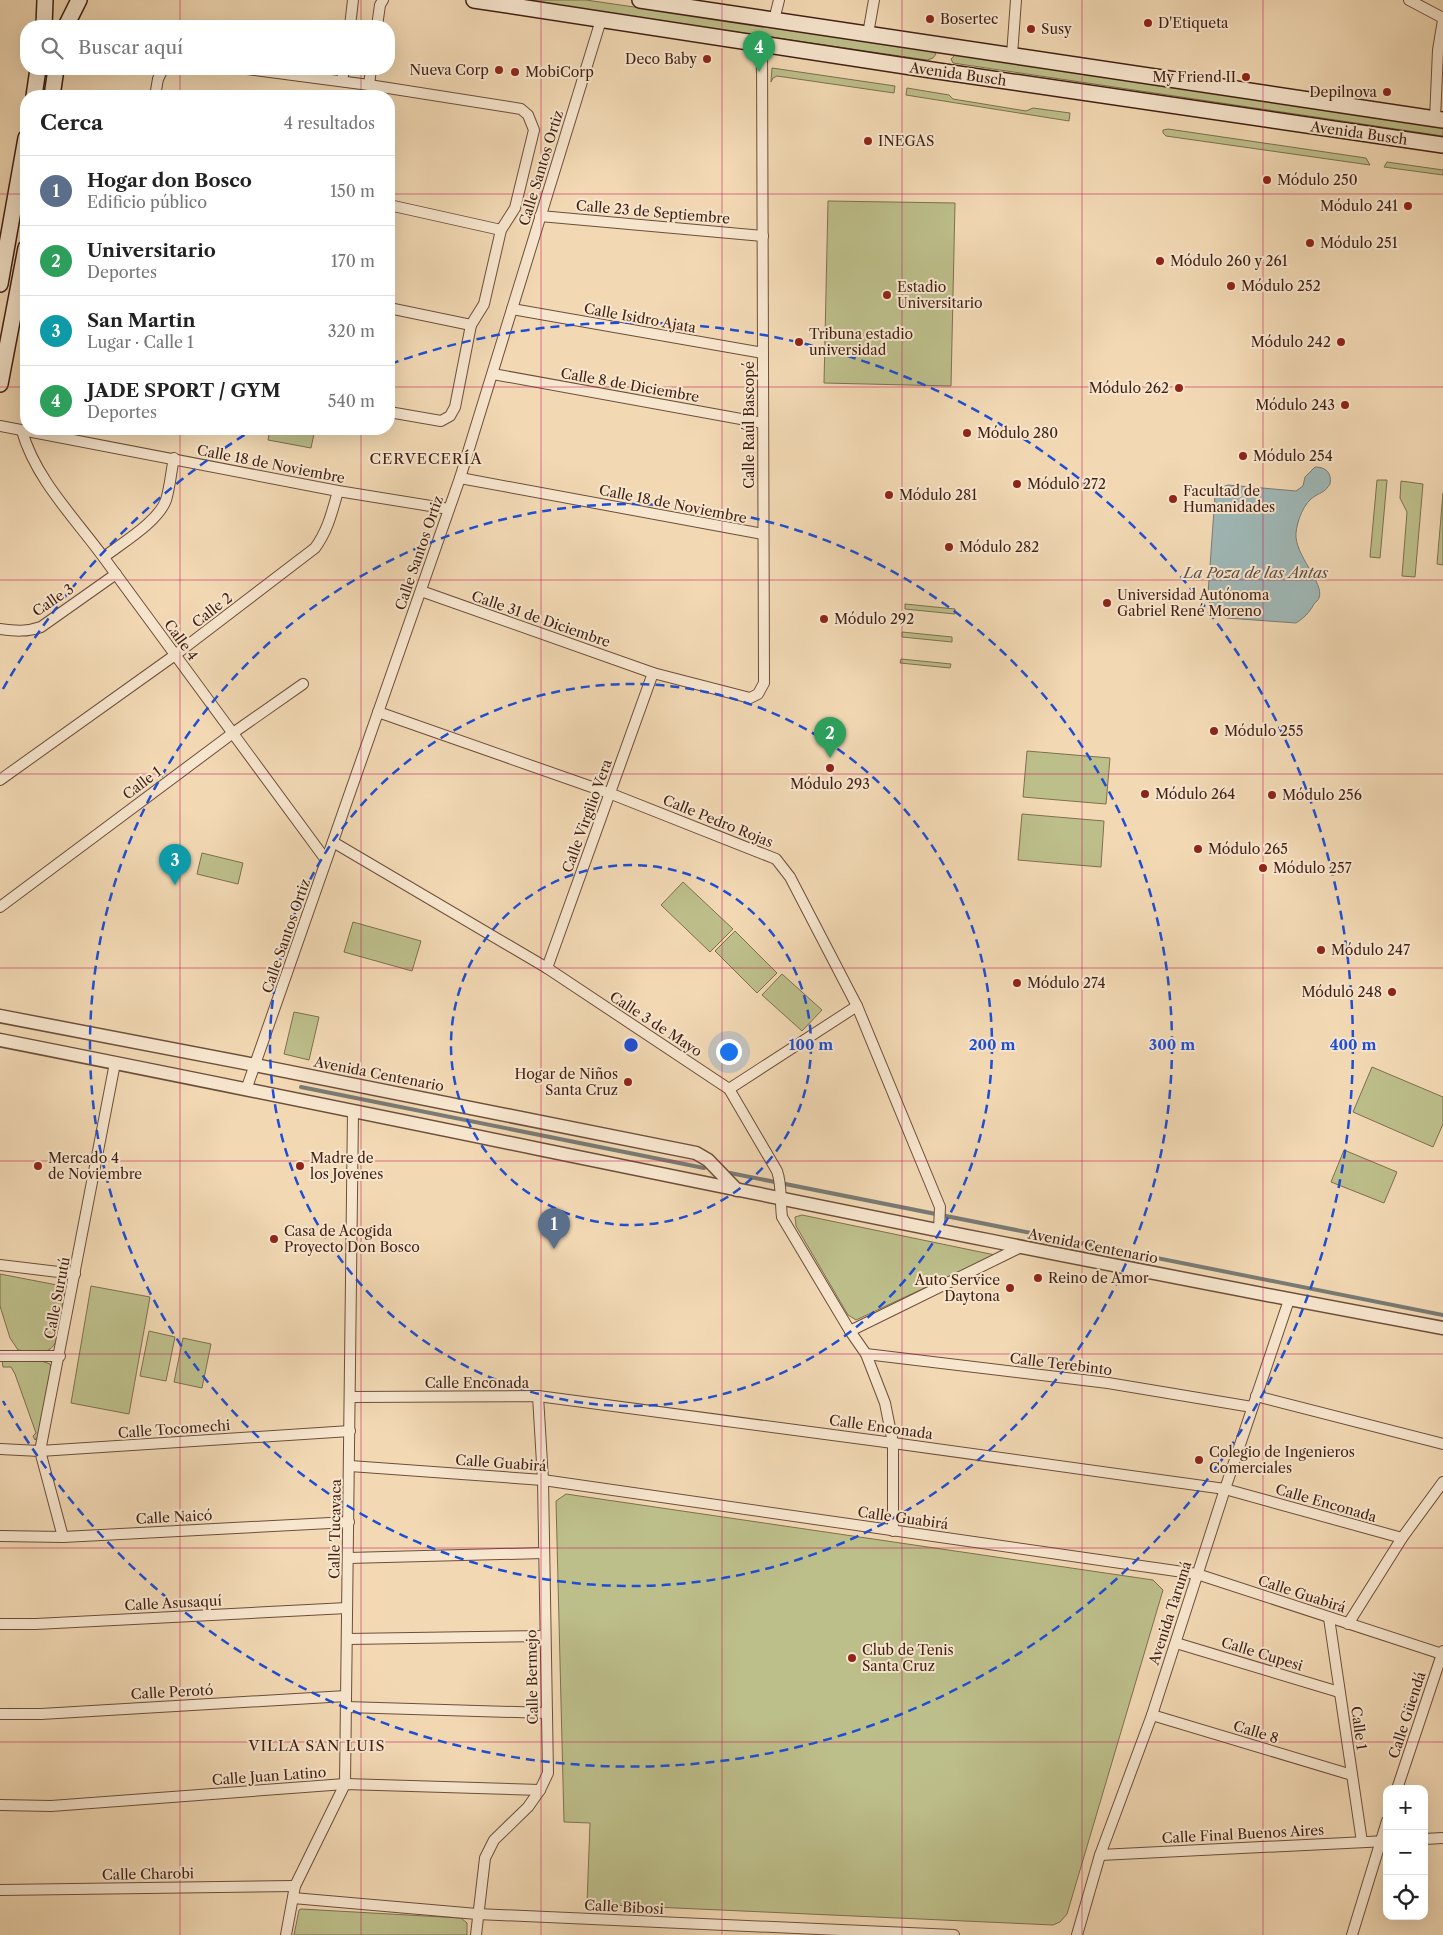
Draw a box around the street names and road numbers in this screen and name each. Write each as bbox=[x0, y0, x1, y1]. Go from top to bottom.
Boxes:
street label: Avenida Busch bbox=[907, 58, 1008, 90]
street label: Calle Santos Ortiz bbox=[515, 108, 567, 228]
street label: Avenida Busch bbox=[1308, 117, 1409, 149]
street label: Calle 23 de Septiembre bbox=[575, 196, 731, 228]
street label: Calle Isidro Ajata bbox=[582, 299, 698, 337]
street label: Calle Raúl Bascopé bbox=[740, 361, 758, 489]
street label: Calle 8 de Diciembre bbox=[559, 364, 701, 406]
street label: Calle 18 de Noviembre bbox=[196, 441, 347, 487]
street label: Calle 18 de Noviembre bbox=[598, 481, 749, 527]
street label: Calle Santos Ortiz bbox=[391, 493, 447, 613]
street label: Calle 3 bbox=[29, 580, 77, 620]
street label: Calle 31 de Diciembre bbox=[469, 587, 613, 651]
street label: Calle 2 bbox=[188, 589, 236, 631]
street label: Calle 4 bbox=[160, 616, 202, 664]
street label: Calle Virgilio Vera bbox=[558, 756, 616, 875]
street label: Calle 1 bbox=[119, 763, 165, 803]
street label: Calle Pedro Rojas bbox=[660, 791, 776, 851]
street label: Calle Santos Ortiz bbox=[258, 876, 314, 996]
street label: Calle 3 de Mayo bbox=[606, 987, 706, 1061]
street label: Avenida Centenario bbox=[311, 1052, 446, 1095]
street label: Avenida Centenario bbox=[1025, 1224, 1160, 1267]
street label: Calle Surutú bbox=[40, 1255, 74, 1340]
street label: Calle Terebinto bbox=[1009, 1349, 1113, 1379]
street label: Calle Enconada bbox=[425, 1374, 530, 1392]
street label: Calle Enconada bbox=[828, 1411, 935, 1443]
street label: Calle Tocomechi bbox=[117, 1416, 231, 1442]
street label: Calle Guabirá bbox=[455, 1451, 548, 1475]
street label: Calle Tucavaca bbox=[325, 1478, 345, 1579]
street label: Calle Enconada bbox=[1273, 1480, 1379, 1526]
street label: Calle Guabirá bbox=[857, 1503, 950, 1533]
street label: Calle Naicó bbox=[135, 1506, 213, 1528]
street label: Avenida Tarumá bbox=[1144, 1558, 1195, 1668]
street label: Calle Guabirá bbox=[1256, 1571, 1349, 1617]
street label: Calle Asusaquí bbox=[124, 1591, 222, 1615]
street label: Calle Bermejo bbox=[522, 1629, 542, 1725]
street label: Calle Cupesi bbox=[1219, 1633, 1305, 1675]
street label: Calle Güendá bbox=[1384, 1669, 1430, 1761]
street label: Calle Perotó bbox=[130, 1681, 214, 1703]
street label: Calle 1 bbox=[1347, 1705, 1371, 1751]
street label: Calle 8 bbox=[1231, 1717, 1281, 1747]
street label: Calle Juan Latino bbox=[211, 1763, 327, 1789]
street label: Calle Final Buenos Aires bbox=[1161, 1821, 1325, 1847]
street label: Calle Charobi bbox=[102, 1864, 194, 1884]
street label: Calle Bibosi bbox=[584, 1896, 664, 1918]

